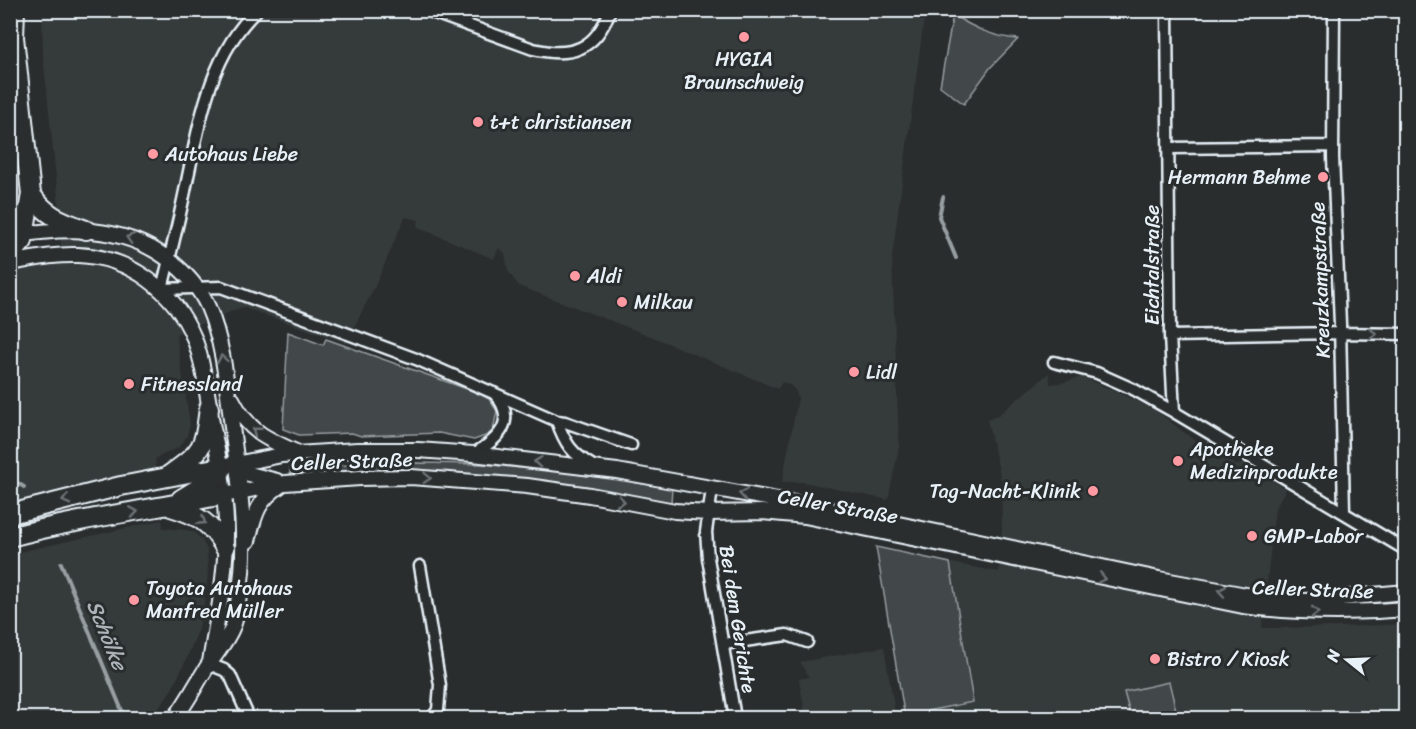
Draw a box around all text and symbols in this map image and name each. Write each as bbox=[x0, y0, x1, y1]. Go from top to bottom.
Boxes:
marker: HYGIA Braunschweig bbox=[737, 30, 751, 44]
place label: HYGIA Braunschweig bbox=[684, 42, 804, 100]
place label: t+t christiansen bbox=[490, 105, 632, 140]
marker: t+t christiansen bbox=[471, 115, 485, 129]
place label: Autohaus Liebe bbox=[164, 137, 298, 172]
marker: Autohaus Liebe bbox=[146, 147, 160, 161]
place label: Hermann Behme bbox=[1168, 160, 1311, 195]
marker: Hermann Behme bbox=[1316, 170, 1330, 184]
street label: Kreuzkampstraße bbox=[1300, 201, 1341, 359]
street label: Eichtalstraße bbox=[1135, 205, 1170, 325]
one-way arrow bbox=[125, 233, 136, 246]
place label: Aldi bbox=[586, 259, 623, 294]
marker: Aldi bbox=[568, 269, 582, 283]
place label: Milkau bbox=[634, 285, 693, 320]
marker: Milkau bbox=[615, 295, 629, 309]
one-way arrow bbox=[1369, 327, 1378, 340]
one-way arrow bbox=[216, 354, 229, 364]
place label: Lidl bbox=[866, 355, 898, 390]
marker: Lidl bbox=[847, 365, 861, 379]
place label: Fitnessland bbox=[141, 367, 243, 402]
marker: Fitnessland bbox=[122, 377, 136, 391]
one-way arrow bbox=[252, 427, 263, 438]
place label: Apotheke Medizinprodukte bbox=[1189, 432, 1338, 490]
street label: Celler Straße bbox=[291, 442, 413, 481]
marker: Apotheke Medizinprodukte bbox=[1171, 454, 1185, 468]
one-way arrow bbox=[533, 456, 542, 468]
one-way arrow bbox=[423, 471, 432, 484]
place label: Tag-Nacht-Klinik bbox=[929, 474, 1081, 509]
street label: Celler Straße bbox=[775, 479, 901, 534]
marker: Tag-Nacht-Klinik bbox=[1086, 484, 1100, 498]
one-way arrow bbox=[739, 488, 749, 501]
one-way arrow bbox=[61, 493, 72, 505]
one-way arrow bbox=[616, 494, 626, 507]
one-way arrow bbox=[129, 507, 139, 519]
one-way arrow bbox=[196, 513, 206, 525]
place label: GMP-Labor bbox=[1264, 519, 1365, 554]
marker: GMP-Labor bbox=[1245, 529, 1259, 543]
street label: Bei dem Gerichte bbox=[709, 543, 766, 696]
street label: Celler Straße bbox=[1252, 570, 1374, 609]
place label: Toyota Autohaus Manfred Müller bbox=[146, 571, 293, 629]
one-way arrow bbox=[1097, 571, 1107, 584]
one-way arrow bbox=[1217, 585, 1227, 598]
marker: Toyota Autohaus Manfred Müller bbox=[127, 593, 141, 607]
water label: Schölke bbox=[76, 594, 139, 678]
one-way arrow bbox=[1311, 606, 1320, 618]
north arrow bbox=[1317, 630, 1377, 690]
place label: Bistro / Kiosk bbox=[1167, 642, 1290, 677]
text: N bbox=[1317, 645, 1349, 666]
marker: Bistro / Kiosk bbox=[1148, 652, 1162, 666]

